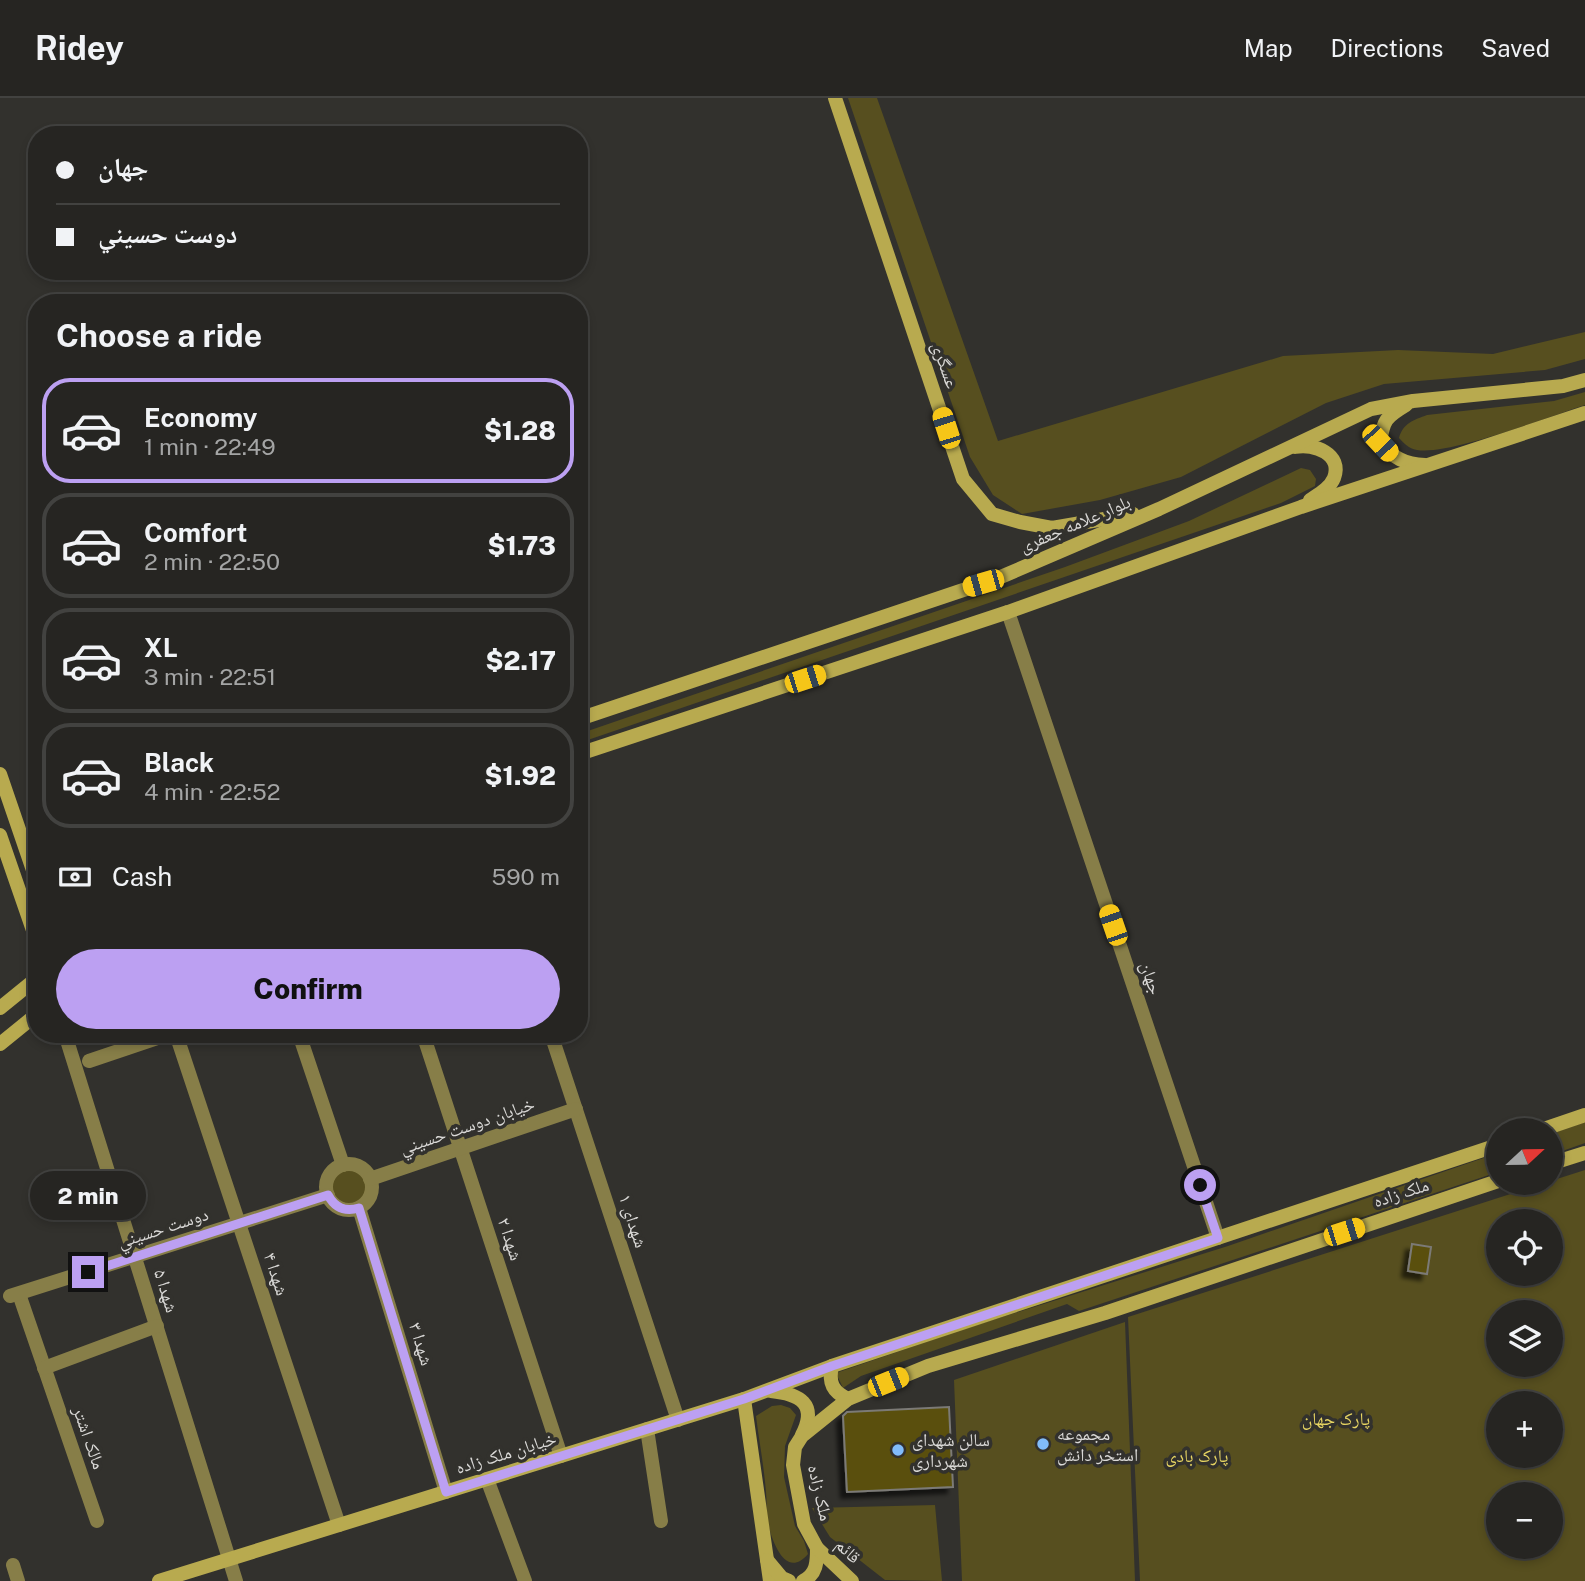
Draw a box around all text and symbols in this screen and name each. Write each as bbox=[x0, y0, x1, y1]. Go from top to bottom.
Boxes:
text: Ridey bbox=[35, 29, 124, 67]
text: Map bbox=[1244, 34, 1293, 62]
text: Directions bbox=[1331, 34, 1443, 62]
text: Saved bbox=[1481, 34, 1550, 62]
text: جهان bbox=[98, 151, 148, 182]
text: دوست حسيني bbox=[98, 218, 237, 249]
text: Choose a ride bbox=[56, 317, 262, 354]
street label: عسگری bbox=[927, 339, 963, 391]
icon: car bbox=[60, 399, 123, 462]
text: Economy bbox=[144, 402, 257, 433]
car bbox=[930, 405, 963, 451]
text: $1.28 bbox=[484, 415, 556, 446]
car bbox=[1358, 420, 1403, 466]
text: 1 min · 22:49 bbox=[144, 433, 276, 460]
street label: بلوار علامه جعفری bbox=[1016, 491, 1134, 557]
icon: car bbox=[60, 514, 123, 577]
text: Comfort bbox=[144, 517, 247, 548]
text: $1.73 bbox=[487, 530, 556, 561]
text: 2 min · 22:50 bbox=[144, 548, 280, 575]
car bbox=[960, 567, 1007, 599]
icon: car bbox=[60, 629, 123, 692]
text: XL bbox=[144, 632, 178, 663]
text: $2.17 bbox=[486, 645, 556, 676]
text: 3 min · 22:51 bbox=[144, 663, 276, 690]
car bbox=[782, 663, 829, 695]
icon: car bbox=[60, 744, 123, 807]
text: Black bbox=[144, 747, 214, 778]
text: $1.92 bbox=[485, 760, 556, 791]
text: 4 min · 22:52 bbox=[144, 778, 280, 805]
icon: cash bbox=[56, 858, 94, 896]
text: Cash bbox=[112, 861, 172, 892]
text: 590 m bbox=[491, 863, 560, 890]
car bbox=[1097, 902, 1130, 948]
button: Confirm bbox=[56, 949, 560, 1029]
street label: جهان bbox=[1135, 959, 1167, 997]
street label: خیابان دوست حسيني bbox=[397, 1093, 538, 1163]
north arrow bbox=[1486, 1118, 1563, 1195]
map controls bbox=[1486, 1118, 1563, 1559]
route start bbox=[1184, 1169, 1216, 1201]
callout: 2 min bbox=[30, 1170, 146, 1220]
street label: ملک زاده bbox=[1370, 1174, 1431, 1211]
text: 2 min bbox=[57, 1182, 119, 1209]
street label: شهدای ۱ bbox=[614, 1191, 652, 1251]
street label: دوست حسيني bbox=[115, 1203, 212, 1256]
button: locate bbox=[1486, 1209, 1563, 1286]
street label: شهدا ۲ bbox=[494, 1215, 527, 1263]
car bbox=[1321, 1216, 1368, 1248]
street label: شهدا ۴ bbox=[260, 1250, 293, 1298]
route end bbox=[72, 1256, 104, 1288]
street label: شهدا ۵ bbox=[150, 1267, 183, 1315]
button: layers bbox=[1486, 1300, 1563, 1377]
street label: شهدا ۳ bbox=[405, 1320, 438, 1368]
car bbox=[865, 1364, 912, 1400]
button: + bbox=[1486, 1391, 1563, 1468]
street label: مالک اشتر bbox=[69, 1403, 110, 1472]
park label: پارک جهان bbox=[1302, 1408, 1370, 1430]
place label: مجموعه استخر دانش bbox=[1057, 1423, 1138, 1466]
street label: خیابان ملک زاده bbox=[453, 1427, 559, 1479]
place label: سالن شهدای شهرداری bbox=[912, 1429, 990, 1472]
marker: مجموعه استخر دانش bbox=[1035, 1436, 1051, 1452]
marker: سالن شهدای شهرداری bbox=[890, 1442, 906, 1458]
park label: پارک بادی bbox=[1165, 1445, 1229, 1467]
street label: ملک زاده bbox=[804, 1463, 837, 1523]
button: − bbox=[1486, 1482, 1563, 1559]
street label: قائم bbox=[830, 1534, 865, 1569]

